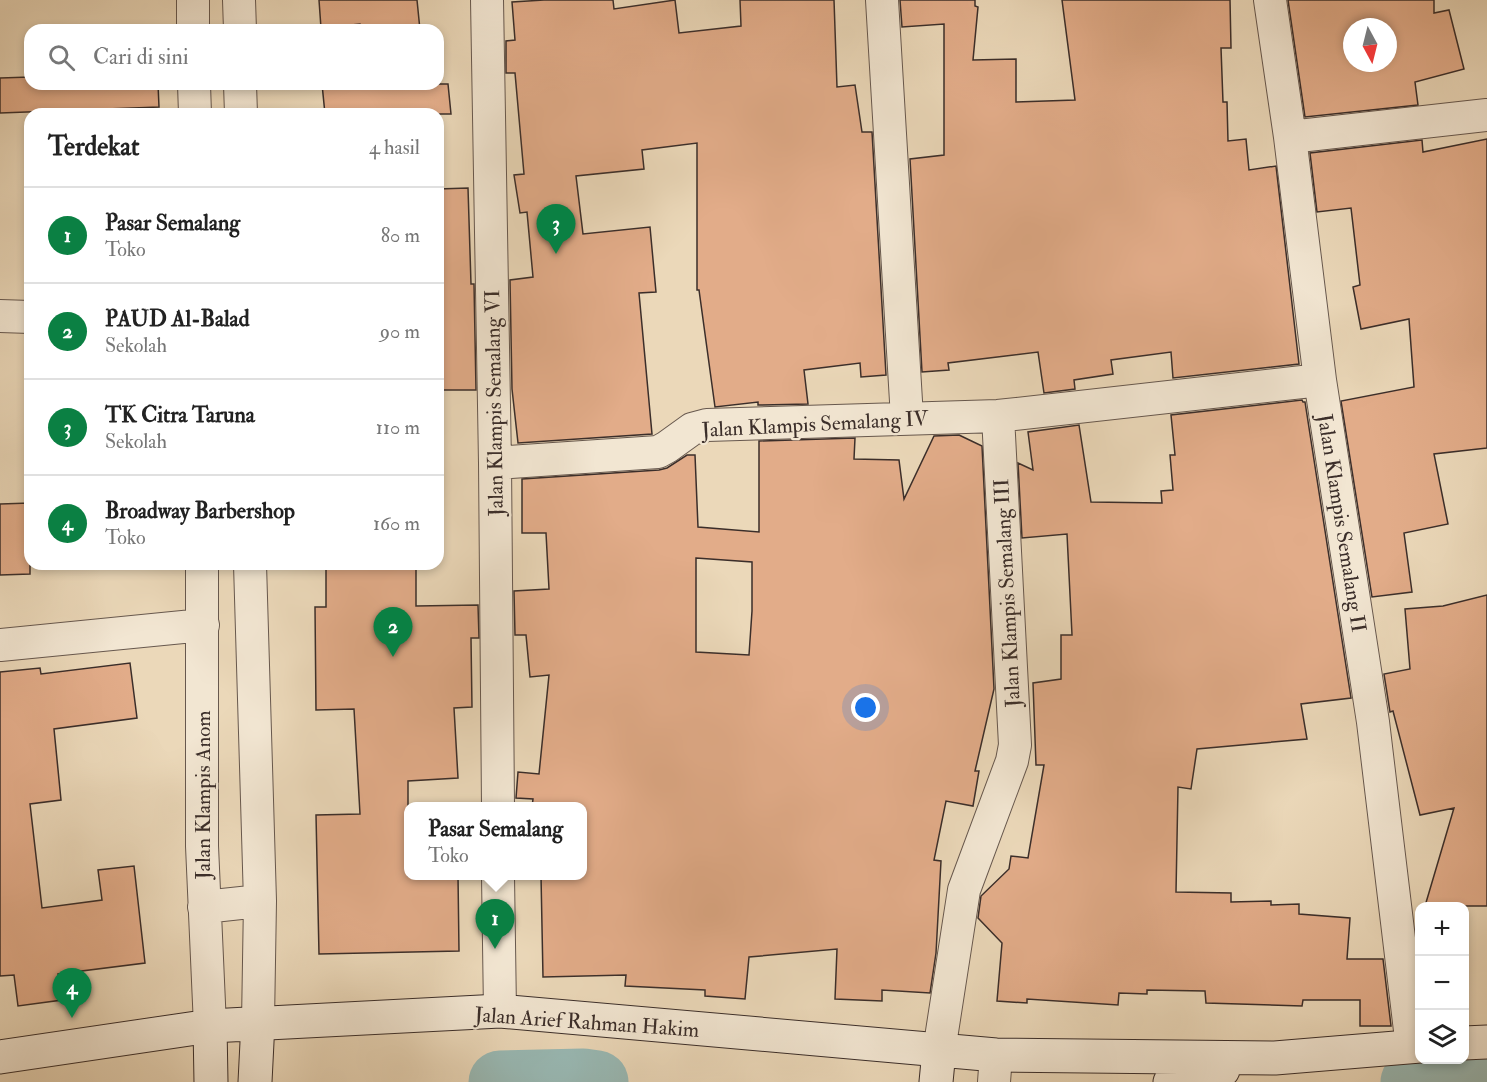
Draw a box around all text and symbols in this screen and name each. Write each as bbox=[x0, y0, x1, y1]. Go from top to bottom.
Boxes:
north arrow bbox=[1343, 18, 1397, 72]
search box bbox=[24, 24, 444, 90]
icon: search bbox=[45, 41, 78, 74]
text: Cari di sini bbox=[93, 43, 189, 71]
text: Terdekat bbox=[48, 131, 139, 163]
text: 4 hasil bbox=[369, 135, 420, 160]
pin: 3 bbox=[536, 204, 576, 254]
text: Pasar Semalang bbox=[105, 209, 240, 237]
text: 1 bbox=[64, 223, 71, 248]
text: 80 m bbox=[381, 223, 420, 248]
text: Toko bbox=[105, 237, 146, 262]
street label: Jalan Klampis Semalang VI bbox=[479, 289, 510, 518]
text: PAUD Al-Balad bbox=[105, 305, 249, 333]
text: 2 bbox=[62, 319, 73, 344]
text: 90 m bbox=[380, 319, 420, 344]
text: Sekolah bbox=[105, 333, 167, 358]
text: TK Citra Taruna bbox=[105, 401, 255, 429]
street label: Jalan Klampis Semalang IV bbox=[700, 405, 930, 444]
street label: Jalan Klampis Semalang II bbox=[1311, 411, 1372, 634]
text: 3 bbox=[64, 415, 71, 440]
text: 110 m bbox=[376, 415, 420, 440]
text: Sekolah bbox=[105, 429, 167, 454]
street label: Jalan Klampis Semalang III bbox=[988, 478, 1027, 709]
text: Broadway Barbershop bbox=[105, 497, 295, 525]
text: 4 bbox=[62, 511, 73, 536]
text: 160 m bbox=[373, 511, 420, 536]
text: Toko bbox=[105, 525, 146, 550]
pin: 2 bbox=[374, 608, 412, 657]
your location bbox=[851, 693, 880, 722]
street label: Jalan Klampis Anom bbox=[190, 710, 217, 881]
popup bbox=[404, 802, 587, 880]
text: Pasar Semalang bbox=[428, 815, 563, 843]
text: Toko bbox=[428, 843, 469, 868]
pin: 1 bbox=[476, 900, 514, 949]
map controls bbox=[1415, 902, 1469, 1064]
button: + bbox=[1415, 902, 1469, 956]
button: − bbox=[1415, 956, 1469, 1010]
pin: 4 bbox=[52, 968, 92, 1018]
street label: Jalan Arief Rahman Hakim bbox=[473, 1001, 700, 1044]
button: layers bbox=[1415, 1010, 1469, 1064]

